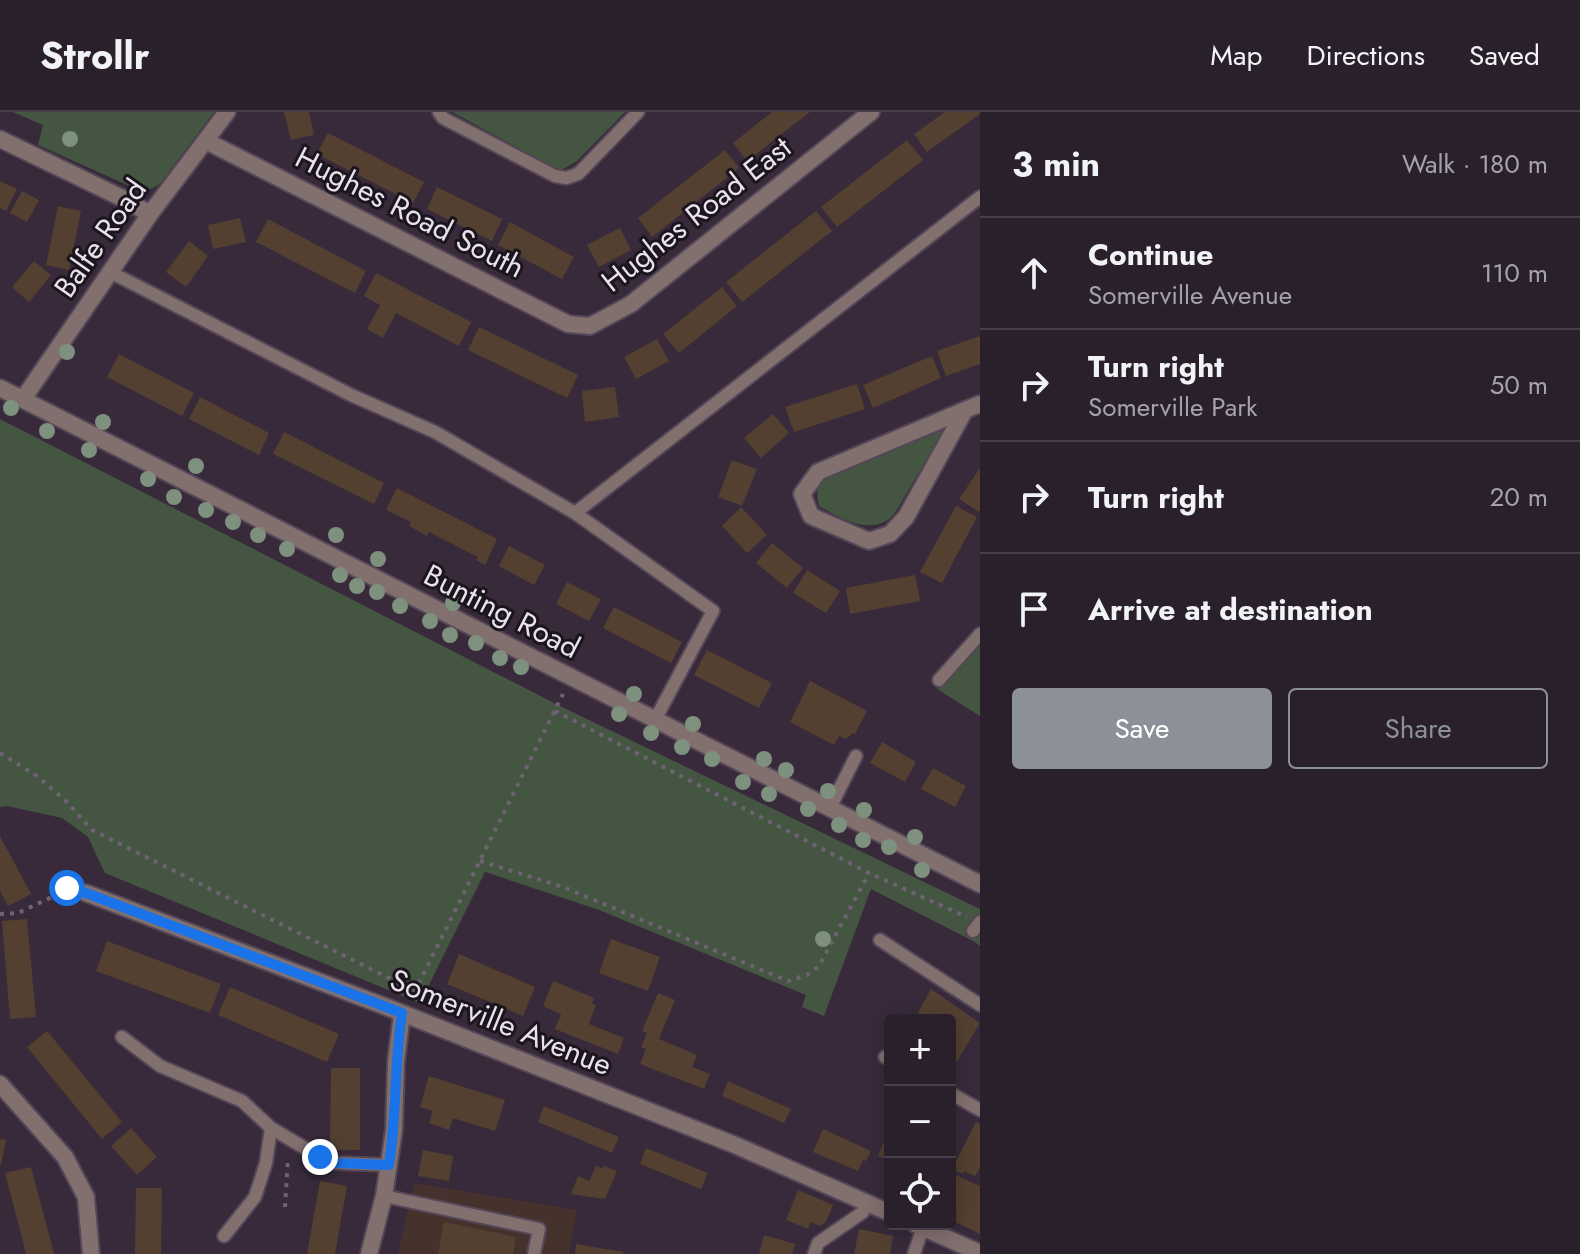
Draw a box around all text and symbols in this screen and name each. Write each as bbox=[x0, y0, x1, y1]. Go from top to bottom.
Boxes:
text: Strollr bbox=[40, 28, 149, 83]
text: Map bbox=[1210, 35, 1262, 76]
text: Directions bbox=[1306, 35, 1425, 76]
text: Saved bbox=[1469, 35, 1540, 76]
street label: Hughes Road East bbox=[592, 126, 801, 302]
street label: Hughes Road South bbox=[288, 136, 532, 288]
text: 3 min bbox=[1012, 140, 1100, 189]
text: Walk · 180 m bbox=[1402, 145, 1548, 183]
street label: Balfe Road bbox=[43, 170, 157, 306]
text: Continue bbox=[1088, 233, 1214, 276]
icon: ahead bbox=[1012, 251, 1056, 295]
text: 110 m bbox=[1481, 254, 1548, 292]
text: Somerville Avenue bbox=[1088, 276, 1292, 314]
text: Turn right bbox=[1088, 345, 1224, 388]
icon: right bbox=[1012, 363, 1056, 407]
text: 50 m bbox=[1490, 366, 1548, 404]
text: Somerville Park bbox=[1088, 388, 1258, 426]
icon: right bbox=[1012, 475, 1056, 519]
text: Turn right bbox=[1088, 476, 1224, 519]
text: 20 m bbox=[1490, 478, 1548, 516]
street label: Bunting Road bbox=[417, 553, 587, 669]
icon: arrive bbox=[1012, 587, 1056, 631]
text: Arrive at destination bbox=[1088, 588, 1373, 631]
button: Save bbox=[1012, 688, 1272, 769]
button: Share bbox=[1288, 688, 1548, 769]
route start bbox=[49, 870, 85, 906]
street label: Somerville Avenue bbox=[384, 958, 618, 1086]
map controls bbox=[884, 1014, 956, 1230]
button: + bbox=[884, 1014, 956, 1086]
button: − bbox=[884, 1086, 956, 1158]
route end bbox=[302, 1139, 338, 1175]
button: locate bbox=[884, 1158, 956, 1230]

